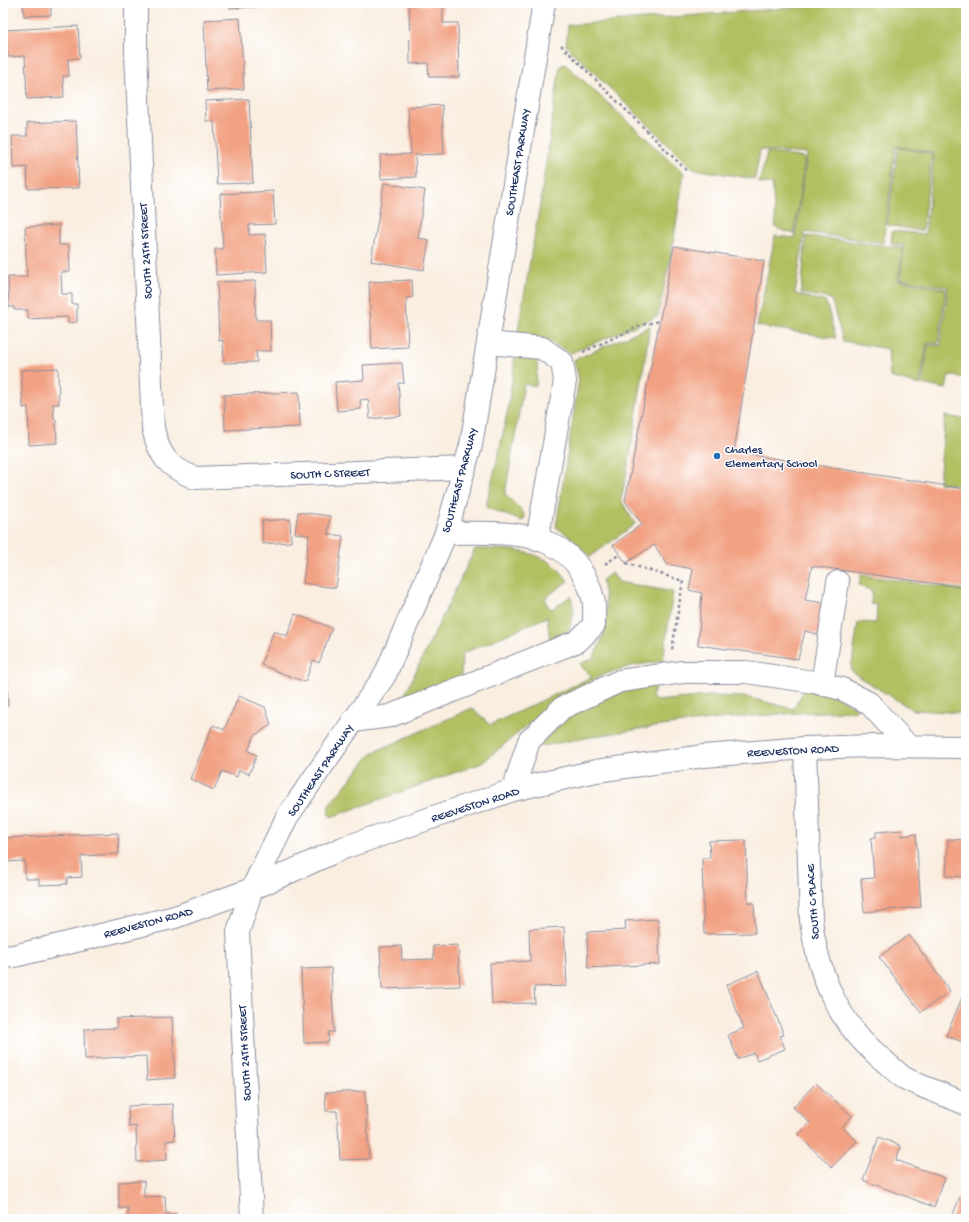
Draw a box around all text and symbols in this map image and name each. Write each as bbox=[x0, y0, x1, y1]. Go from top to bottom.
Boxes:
street label: SOUTHEAST PARKWAY bbox=[504, 107, 534, 217]
street label: SOUTH 24TH STREET bbox=[137, 201, 156, 299]
street label: SOUTHEAST PARKWAY bbox=[440, 426, 482, 535]
place label: Charles Elementary School bbox=[725, 444, 818, 472]
marker: Charles Elementary School bbox=[712, 451, 722, 461]
street label: SOUTH C STREET bbox=[290, 467, 371, 483]
street label: SOUTHEAST PARKWAY bbox=[286, 722, 358, 820]
street label: REEVESTON ROAD bbox=[747, 743, 840, 761]
street label: REEVESTON ROAD bbox=[430, 785, 522, 827]
street label: SOUTH C PLACE bbox=[804, 863, 824, 940]
street label: REEVESTON ROAD bbox=[102, 905, 195, 943]
street label: SOUTH 24TH STREET bbox=[236, 1003, 255, 1101]

